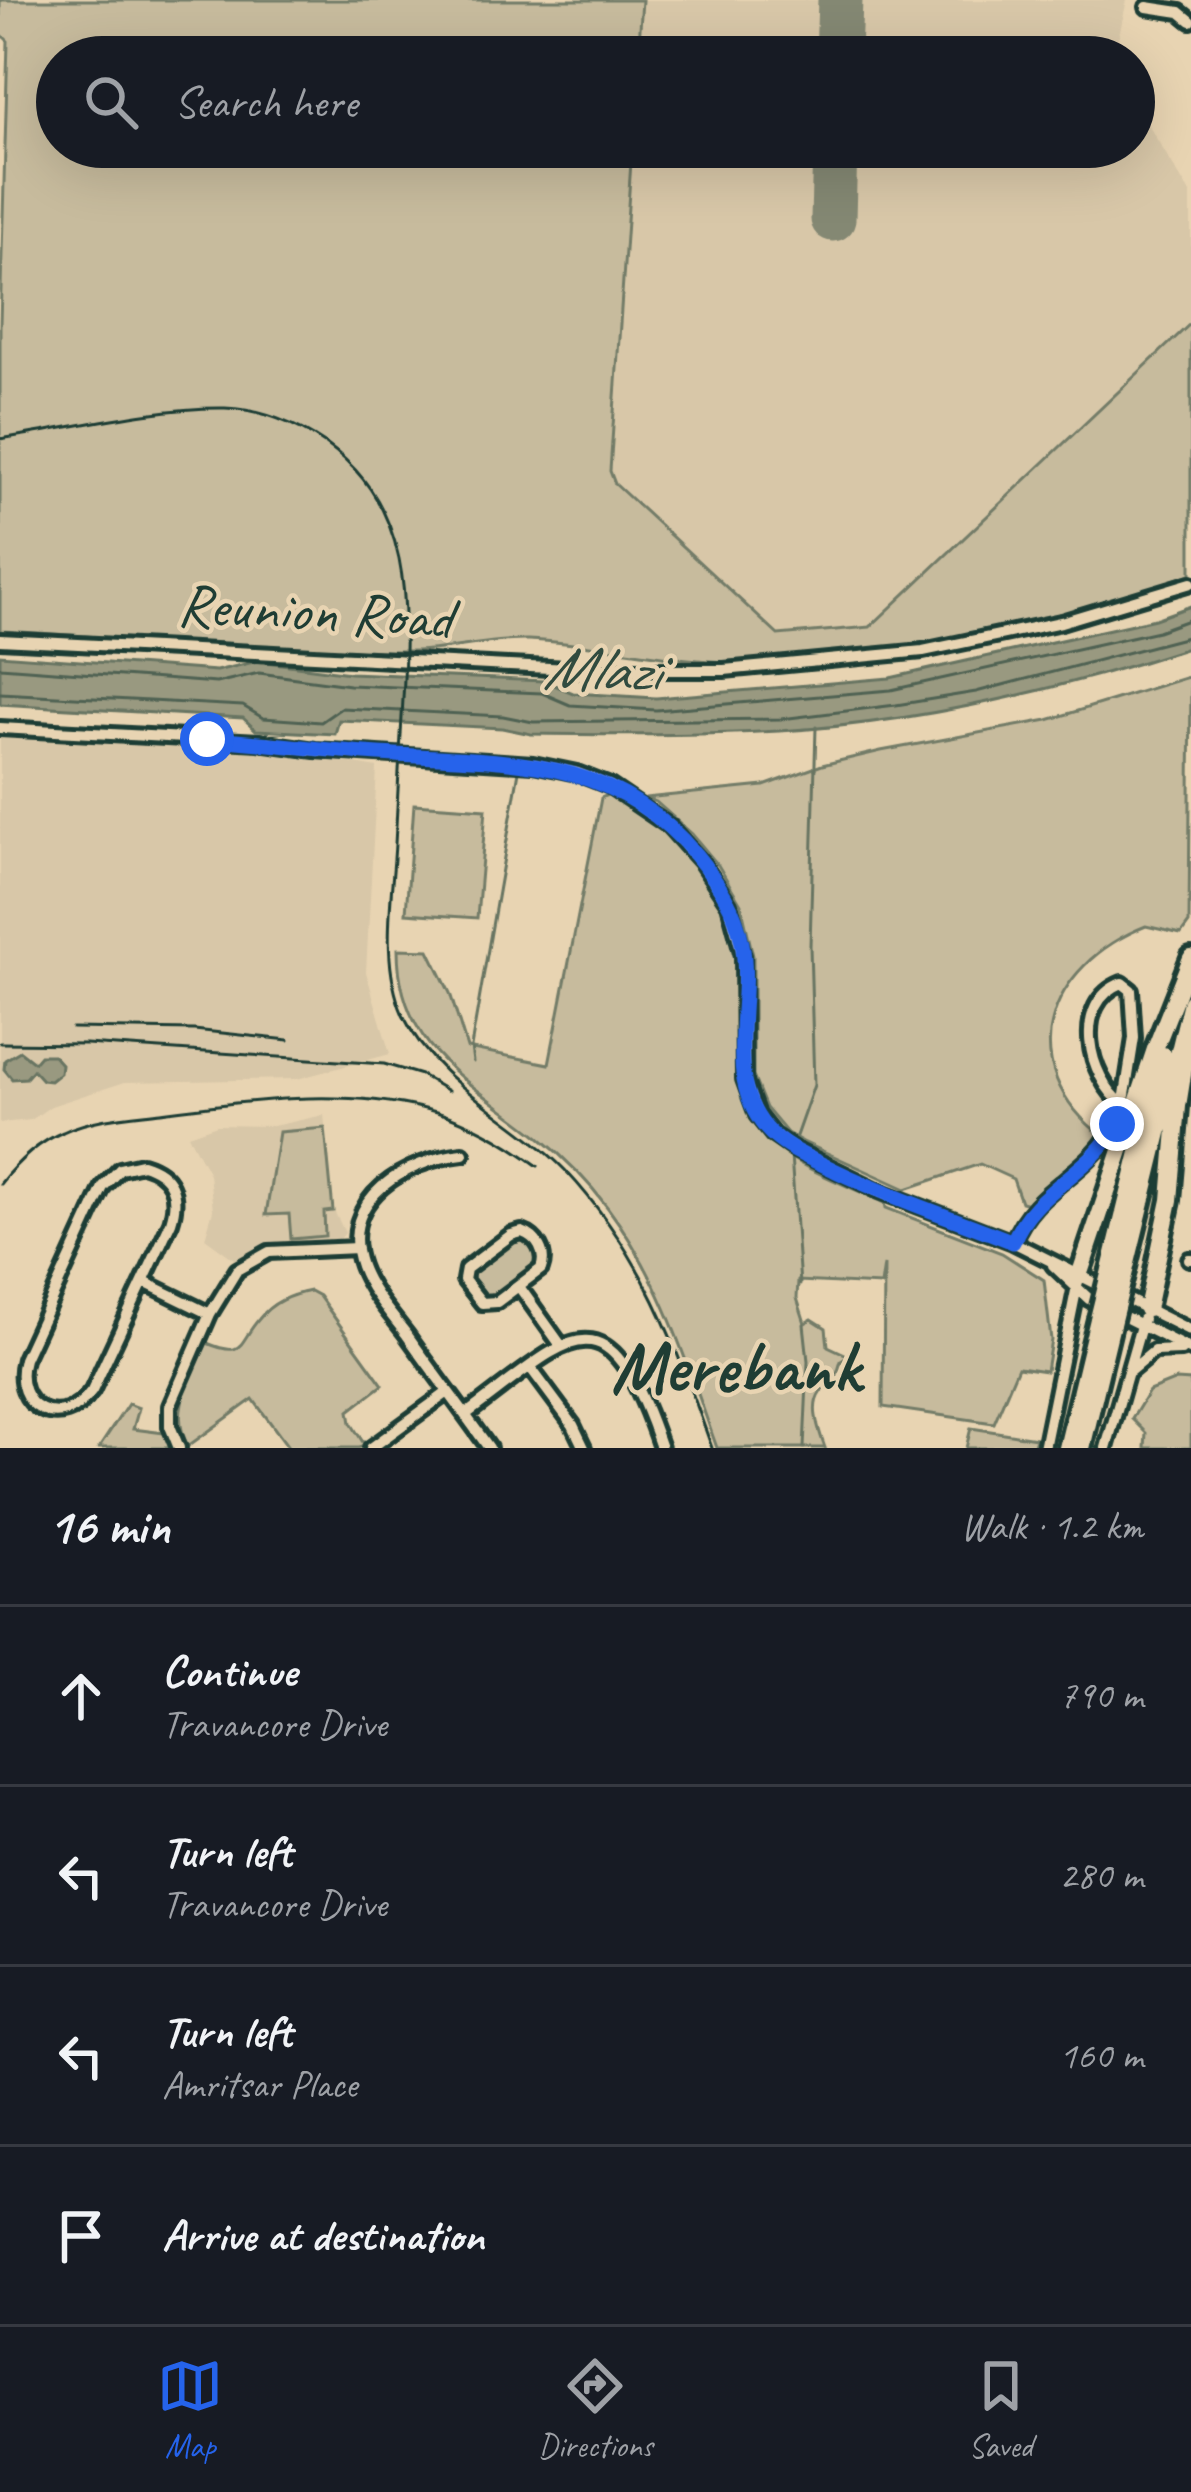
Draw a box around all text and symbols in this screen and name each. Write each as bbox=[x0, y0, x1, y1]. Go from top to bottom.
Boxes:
search box bbox=[36, 36, 1155, 168]
icon: search bbox=[78, 69, 144, 135]
text: Search here bbox=[174, 74, 357, 131]
street label: Reunion Road bbox=[176, 566, 463, 657]
water label: Mlazi bbox=[542, 628, 674, 711]
route start bbox=[180, 712, 234, 766]
route end bbox=[1090, 1097, 1144, 1151]
district label: Merebank bbox=[611, 1322, 865, 1413]
text: 16 min bbox=[48, 1494, 170, 1558]
text: Walk · 1.2 km bbox=[961, 1502, 1143, 1551]
text: Continue bbox=[162, 1643, 296, 1700]
icon: ahead bbox=[48, 1663, 114, 1729]
text: 790 m bbox=[1059, 1671, 1143, 1720]
text: Travancore Drive bbox=[162, 1700, 387, 1749]
text: Turn left bbox=[162, 1823, 292, 1880]
icon: left bbox=[48, 1843, 114, 1909]
text: 280 m bbox=[1059, 1851, 1143, 1900]
text: Travancore Drive bbox=[162, 1880, 387, 1929]
text: Turn left bbox=[162, 2003, 292, 2060]
icon: left bbox=[48, 2023, 114, 2089]
text: 160 m bbox=[1059, 2031, 1143, 2080]
text: Amritsar Place bbox=[162, 2060, 357, 2109]
icon: arrive bbox=[48, 2203, 114, 2269]
text: Arrive at destination bbox=[162, 2207, 484, 2264]
tab: Map bbox=[157, 2353, 223, 2467]
tab: Directions bbox=[538, 2353, 653, 2467]
tab: Saved bbox=[968, 2353, 1034, 2467]

